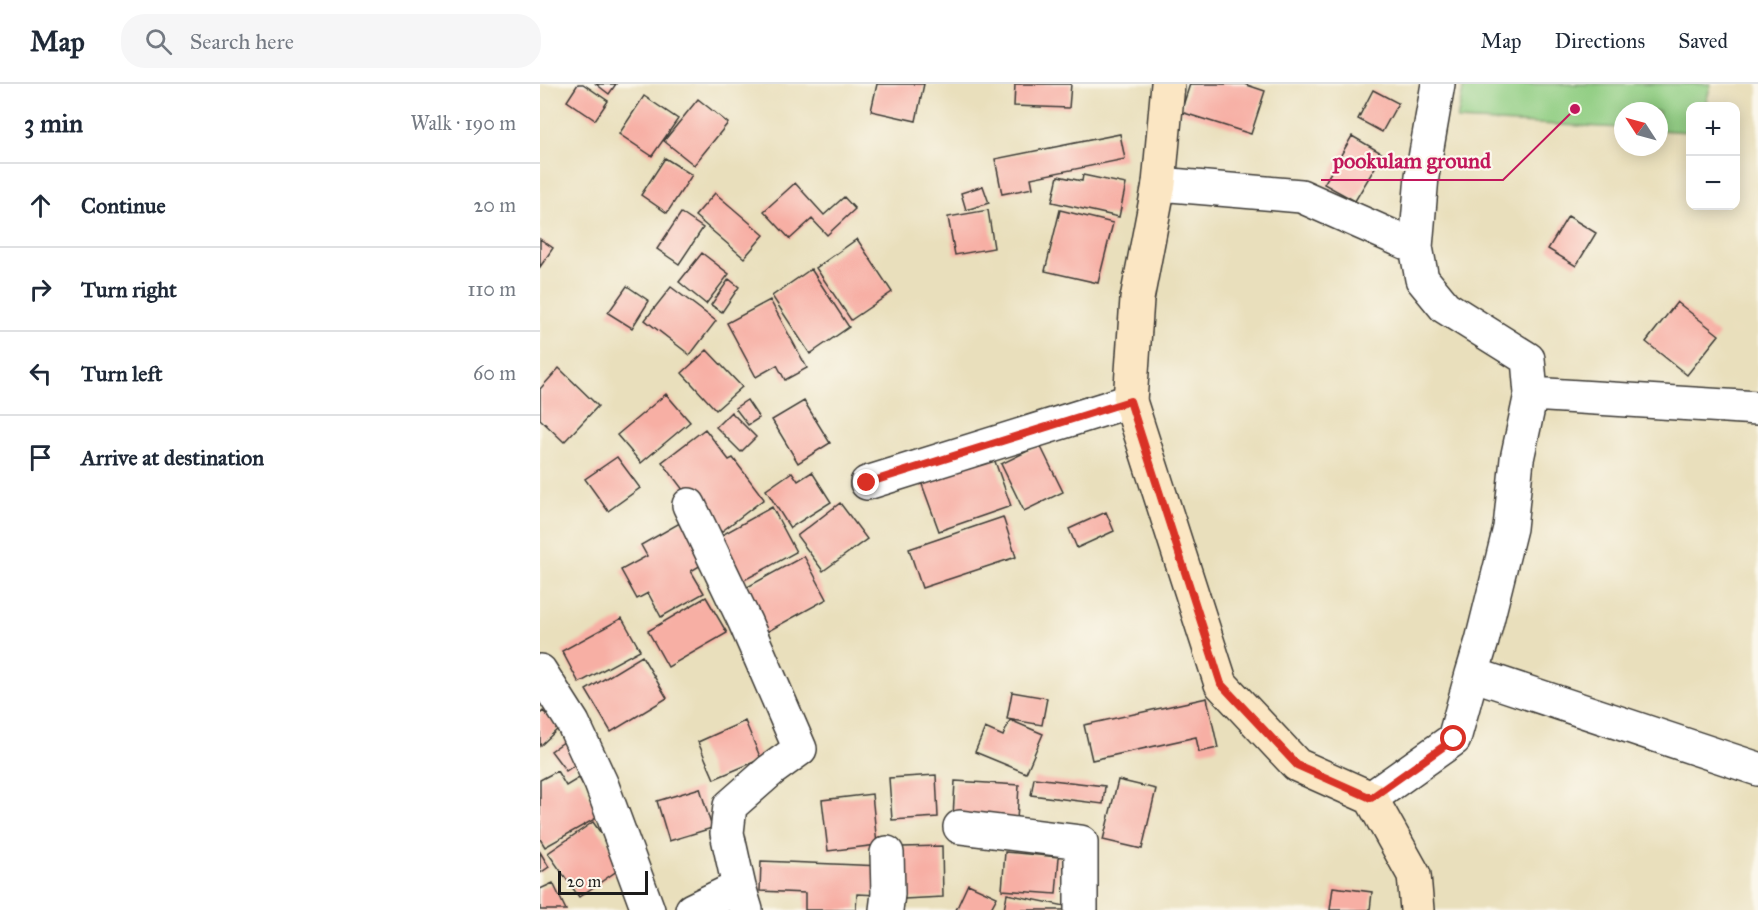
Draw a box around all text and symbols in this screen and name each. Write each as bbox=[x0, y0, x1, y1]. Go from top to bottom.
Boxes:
search box bbox=[121, 14, 541, 68]
text: Map bbox=[30, 24, 85, 59]
icon: search bbox=[142, 25, 175, 58]
text: Search here bbox=[190, 28, 294, 55]
text: Map bbox=[1481, 28, 1522, 54]
text: Directions bbox=[1555, 28, 1645, 54]
text: Saved bbox=[1678, 28, 1728, 54]
north arrow bbox=[1614, 102, 1668, 156]
map controls bbox=[1686, 102, 1740, 210]
button: + bbox=[1686, 102, 1740, 156]
text: 3 min bbox=[24, 107, 83, 139]
text: Walk · 190 m bbox=[411, 111, 516, 135]
callout: pookulam ground bbox=[1321, 140, 1503, 180]
text: pookulam ground bbox=[1332, 147, 1492, 174]
button: − bbox=[1686, 156, 1740, 210]
icon: ahead bbox=[24, 189, 57, 222]
text: Continue bbox=[81, 192, 166, 219]
text: 20 m bbox=[473, 193, 516, 217]
icon: right bbox=[24, 273, 57, 306]
text: Turn right bbox=[81, 276, 177, 303]
text: 110 m bbox=[468, 277, 516, 301]
icon: left bbox=[24, 357, 57, 390]
text: Turn left bbox=[81, 360, 163, 387]
text: 60 m bbox=[473, 361, 516, 385]
icon: arrive bbox=[24, 441, 57, 474]
text: Arrive at destination bbox=[81, 444, 264, 471]
route end bbox=[853, 469, 879, 495]
route start bbox=[1440, 725, 1466, 751]
scale bar bbox=[558, 868, 648, 896]
text: 20 m bbox=[567, 872, 601, 891]

